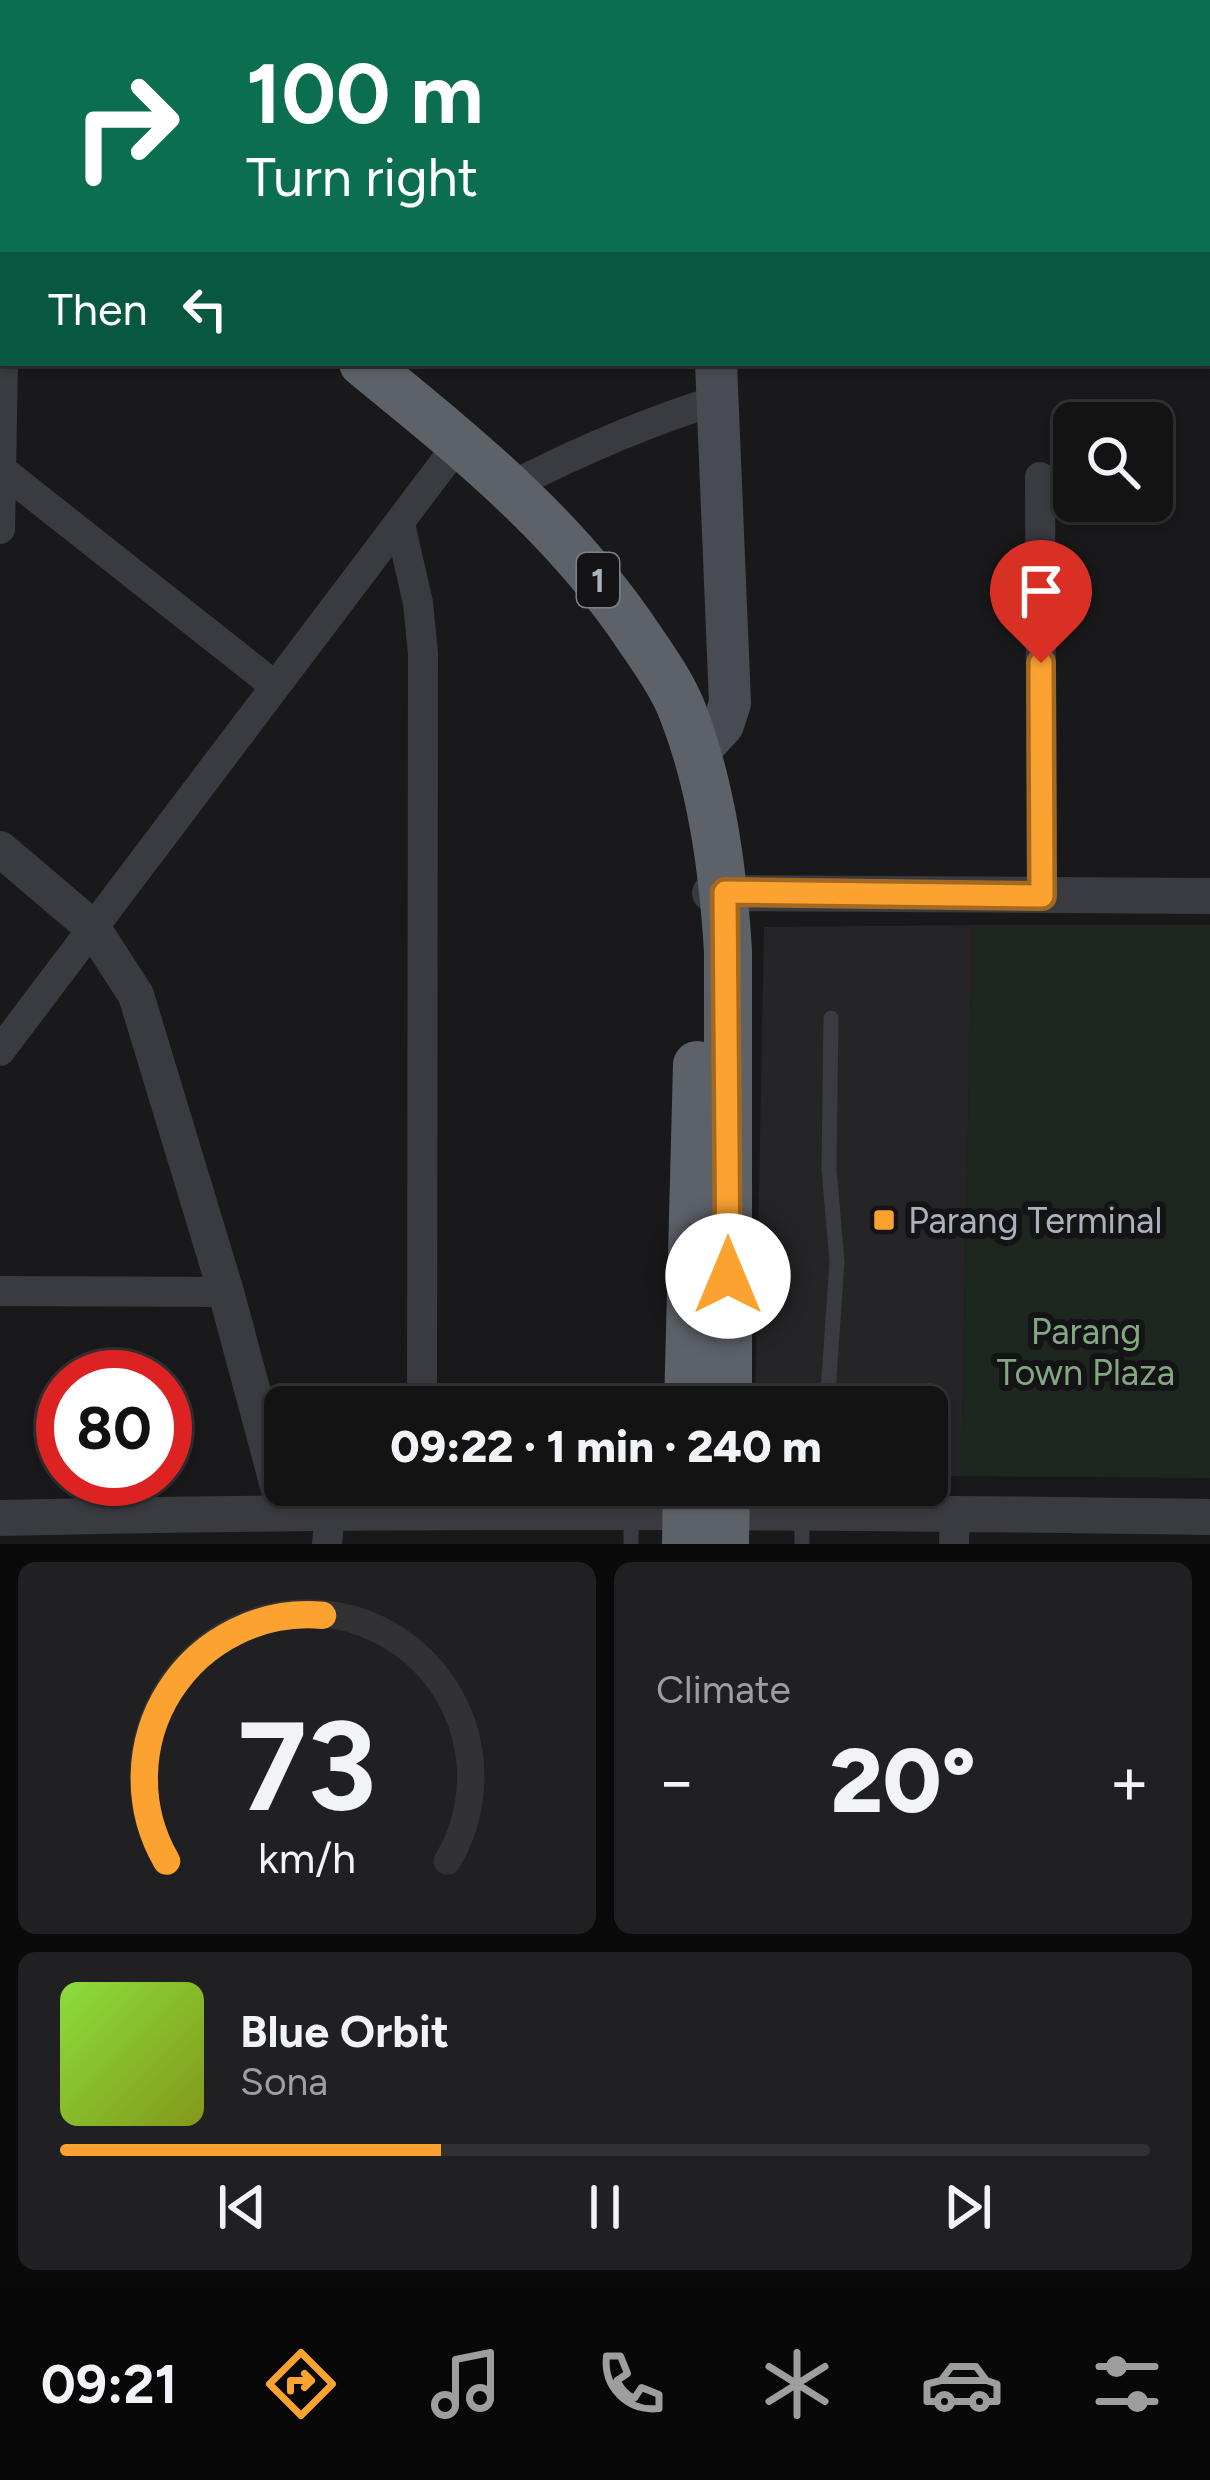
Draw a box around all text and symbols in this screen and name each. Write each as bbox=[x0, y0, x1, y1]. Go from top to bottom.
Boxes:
text: 100 m bbox=[246, 43, 484, 144]
icon: right bbox=[48, 48, 204, 204]
text: Turn right bbox=[246, 145, 478, 210]
icon: left bbox=[172, 276, 238, 342]
text: Then bbox=[48, 282, 148, 336]
map controls bbox=[1053, 402, 1173, 522]
button: search bbox=[1053, 402, 1173, 522]
pin bbox=[990, 540, 1092, 663]
road number: 1 bbox=[577, 553, 619, 607]
icon: arrive bbox=[1008, 558, 1074, 624]
place label: Parang Terminal bbox=[908, 1199, 1162, 1242]
marker: Parang Terminal bbox=[871, 1207, 897, 1233]
position arrow bbox=[665, 1213, 791, 1339]
park label: Parang Town Plaza bbox=[997, 1310, 1175, 1394]
speed limit sign: 80 bbox=[36, 1350, 192, 1506]
text: 09:22 · 1 min · 240 m bbox=[390, 1419, 822, 1473]
text: Climate bbox=[656, 1666, 791, 1713]
text: 73 bbox=[238, 1691, 376, 1841]
text: 20° bbox=[830, 1726, 976, 1835]
text: − bbox=[656, 1741, 697, 1821]
text: + bbox=[1109, 1741, 1150, 1821]
text: km/h bbox=[258, 1832, 356, 1884]
text: Blue Orbit bbox=[240, 2004, 449, 2058]
text: Sona bbox=[240, 2058, 328, 2105]
icon: previous bbox=[209, 2174, 275, 2240]
icon: pause bbox=[572, 2174, 638, 2240]
icon: next bbox=[935, 2174, 1001, 2240]
icon: directions bbox=[259, 2342, 343, 2426]
icon: music bbox=[424, 2342, 508, 2426]
icon: phone bbox=[589, 2342, 673, 2426]
icon: climate bbox=[755, 2342, 839, 2426]
icon: car bbox=[920, 2342, 1004, 2426]
icon: filters bbox=[1085, 2342, 1169, 2426]
text: 09:21 bbox=[41, 2352, 177, 2417]

